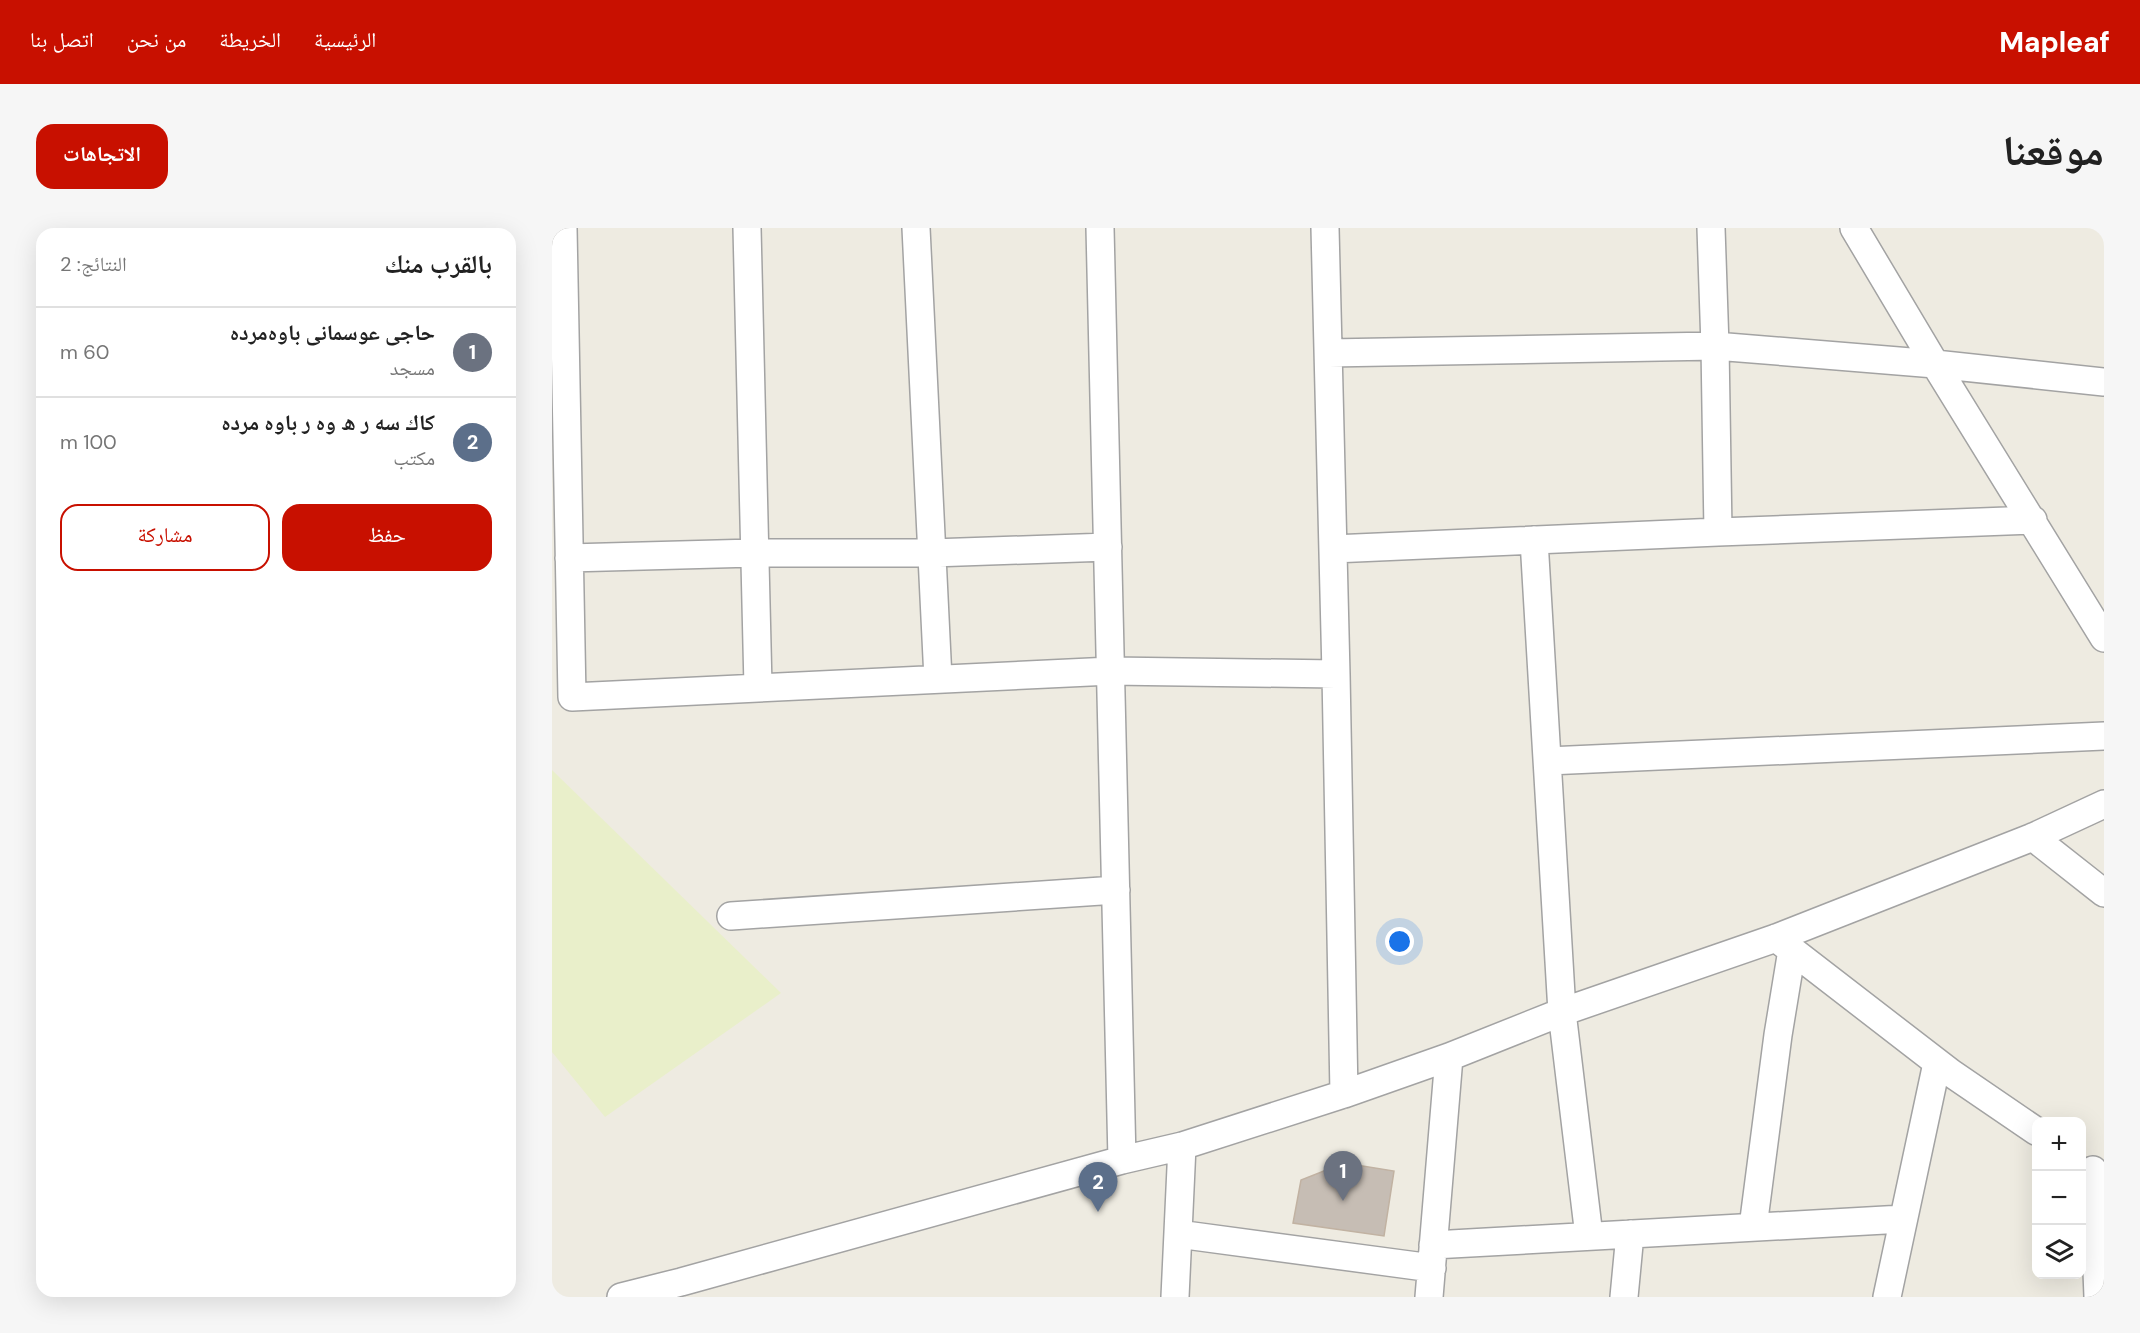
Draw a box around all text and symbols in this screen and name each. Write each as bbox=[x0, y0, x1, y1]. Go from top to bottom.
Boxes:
text: Mapleaf bbox=[1999, 24, 2110, 61]
text: اتصل بنا bbox=[30, 26, 94, 54]
text: من نحن bbox=[127, 26, 186, 54]
text: الخريطة bbox=[219, 26, 281, 54]
text: الرئيسية bbox=[314, 26, 376, 54]
text: موقعنا bbox=[2003, 123, 2104, 178]
button: الاتجاهات bbox=[36, 124, 168, 189]
text: بالقرب منك bbox=[384, 247, 492, 281]
text: النتائج: 2 bbox=[60, 251, 127, 277]
text: حاجی عوسمانی باوەمردە bbox=[230, 318, 435, 347]
text: 60 m bbox=[60, 339, 109, 365]
text: 1 bbox=[469, 339, 476, 365]
text: مسجد bbox=[390, 355, 435, 381]
text: كاك سه ر ه وه ر باوه مرده bbox=[221, 408, 435, 437]
text: 100 m bbox=[60, 429, 117, 455]
text: 2 bbox=[467, 429, 478, 455]
text: مكتب bbox=[393, 445, 435, 471]
button: مشاركة bbox=[60, 504, 270, 571]
button: حفظ bbox=[282, 504, 492, 571]
your location bbox=[1385, 927, 1414, 956]
map controls bbox=[2032, 1117, 2086, 1279]
button: + bbox=[2032, 1117, 2086, 1171]
pin: 1 bbox=[1324, 1152, 1362, 1201]
pin: 2 bbox=[1078, 1162, 1118, 1212]
button: − bbox=[2032, 1171, 2086, 1225]
button: layers bbox=[2032, 1225, 2086, 1279]

